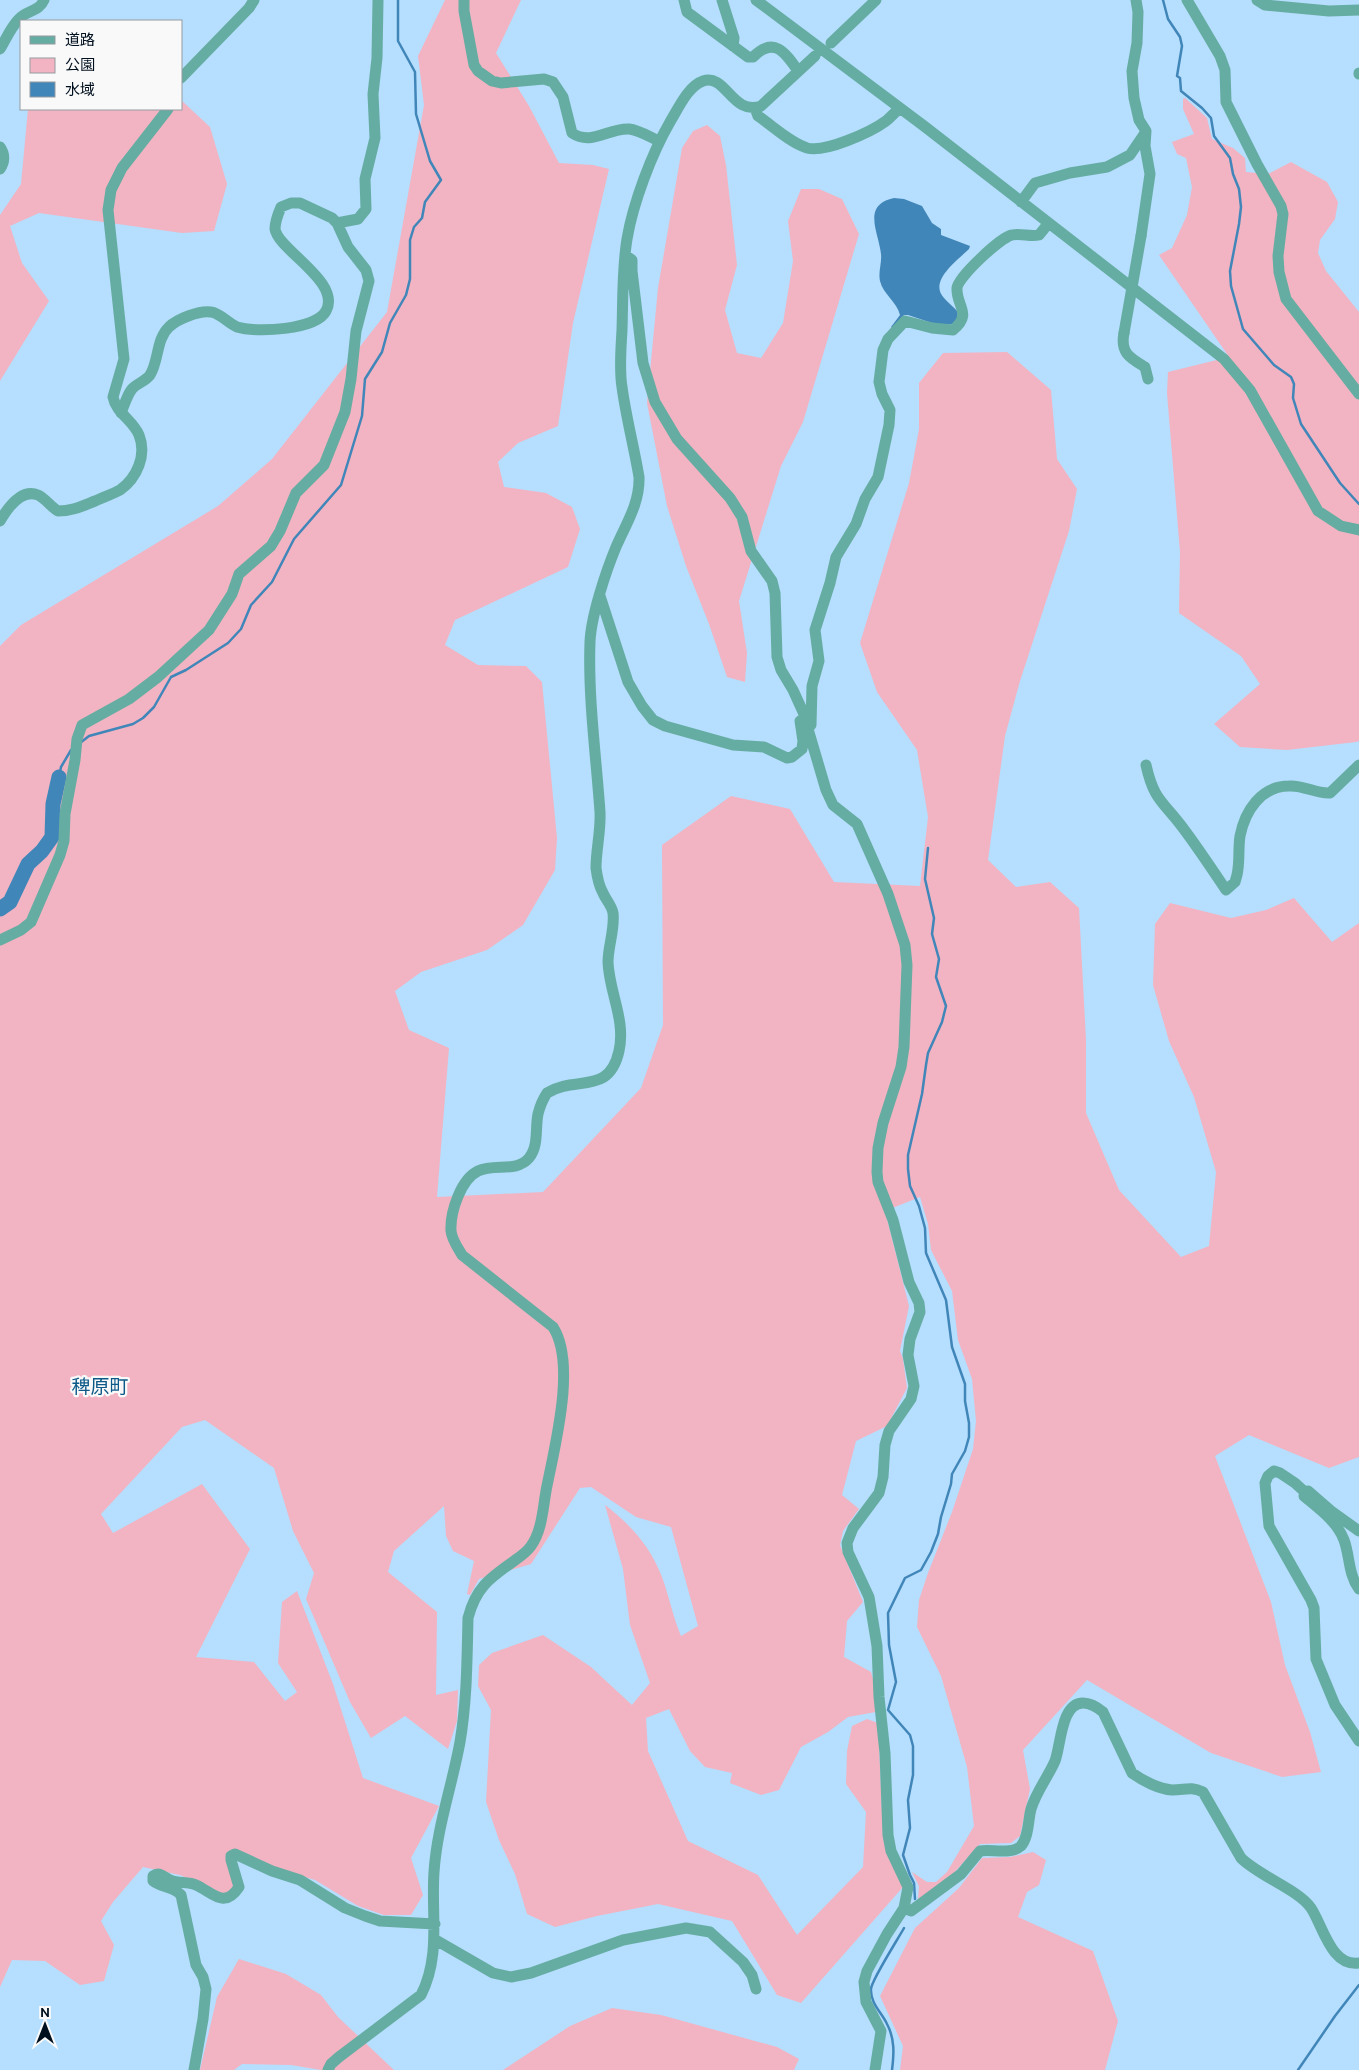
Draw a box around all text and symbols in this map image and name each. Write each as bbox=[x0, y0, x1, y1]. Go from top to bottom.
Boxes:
legend bbox=[20, 20, 182, 110]
text: 道路 bbox=[65, 32, 95, 51]
text: 公園 bbox=[65, 57, 95, 76]
text: 水域 bbox=[65, 82, 95, 101]
district label: 稗原町 bbox=[71, 1376, 129, 1400]
north arrow bbox=[20, 2000, 70, 2050]
text: N bbox=[40, 2005, 50, 2022]

